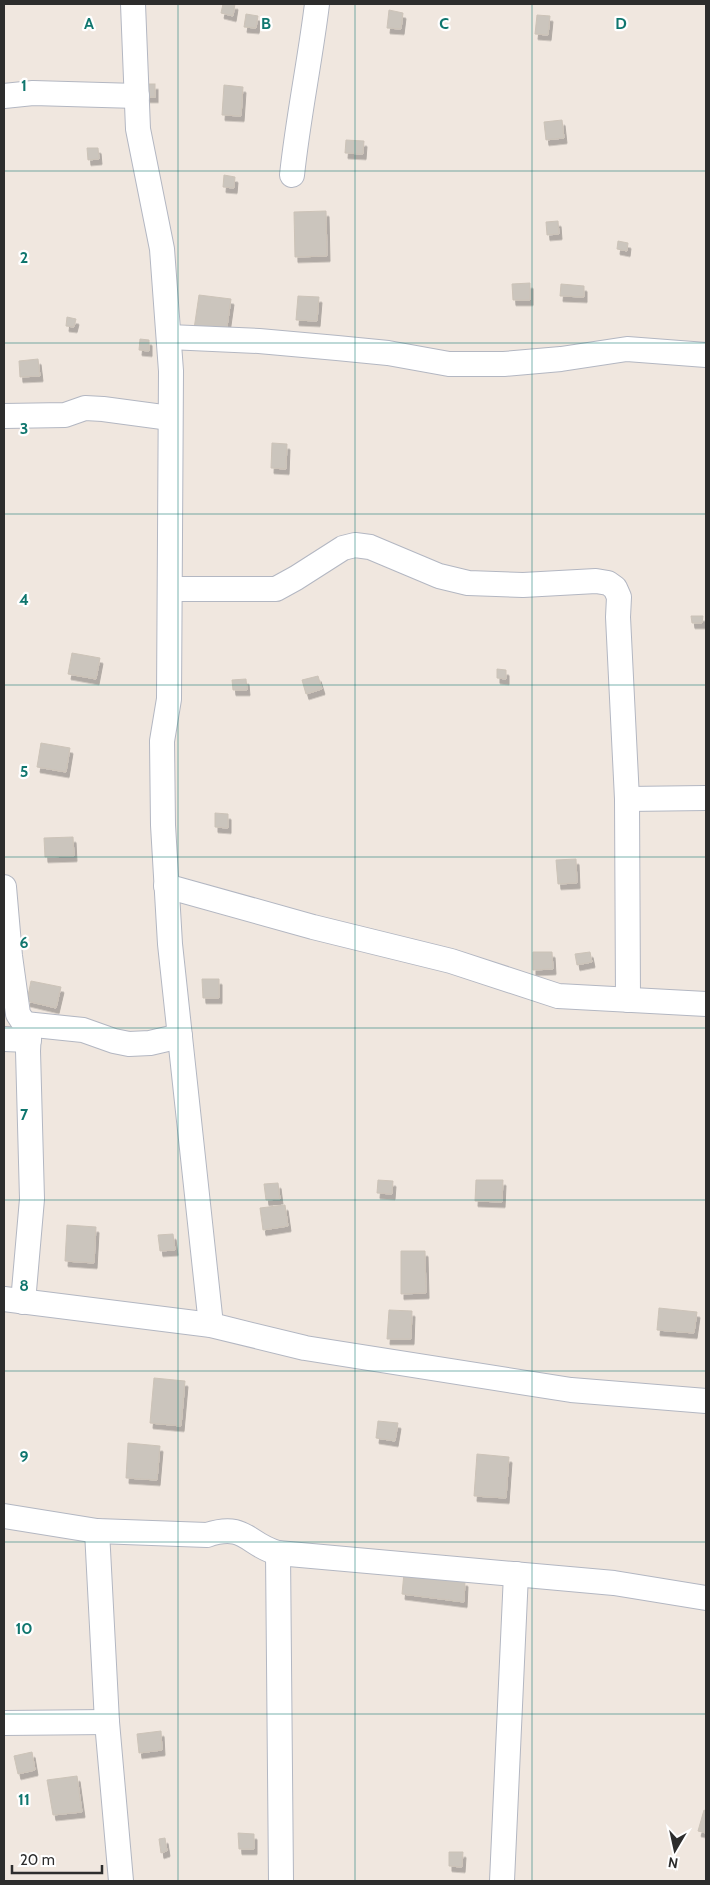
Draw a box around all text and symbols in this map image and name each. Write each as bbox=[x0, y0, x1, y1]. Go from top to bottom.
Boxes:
text: A bbox=[84, 14, 94, 33]
text: B bbox=[261, 14, 271, 33]
text: C bbox=[439, 14, 449, 33]
text: D bbox=[615, 14, 627, 33]
text: 1 bbox=[21, 76, 27, 95]
text: 2 bbox=[20, 248, 28, 267]
text: 3 bbox=[20, 419, 28, 438]
text: 4 bbox=[19, 590, 29, 609]
text: 5 bbox=[20, 762, 28, 781]
text: 6 bbox=[20, 933, 29, 952]
text: 7 bbox=[20, 1105, 29, 1124]
text: 8 bbox=[19, 1276, 29, 1295]
text: 9 bbox=[20, 1447, 29, 1466]
text: 10 bbox=[15, 1619, 33, 1638]
text: 11 bbox=[18, 1790, 30, 1809]
north arrow bbox=[650, 1825, 700, 1875]
scale bar bbox=[12, 1842, 102, 1874]
text: 20 m bbox=[20, 1851, 55, 1869]
text: N bbox=[667, 1853, 679, 1873]

